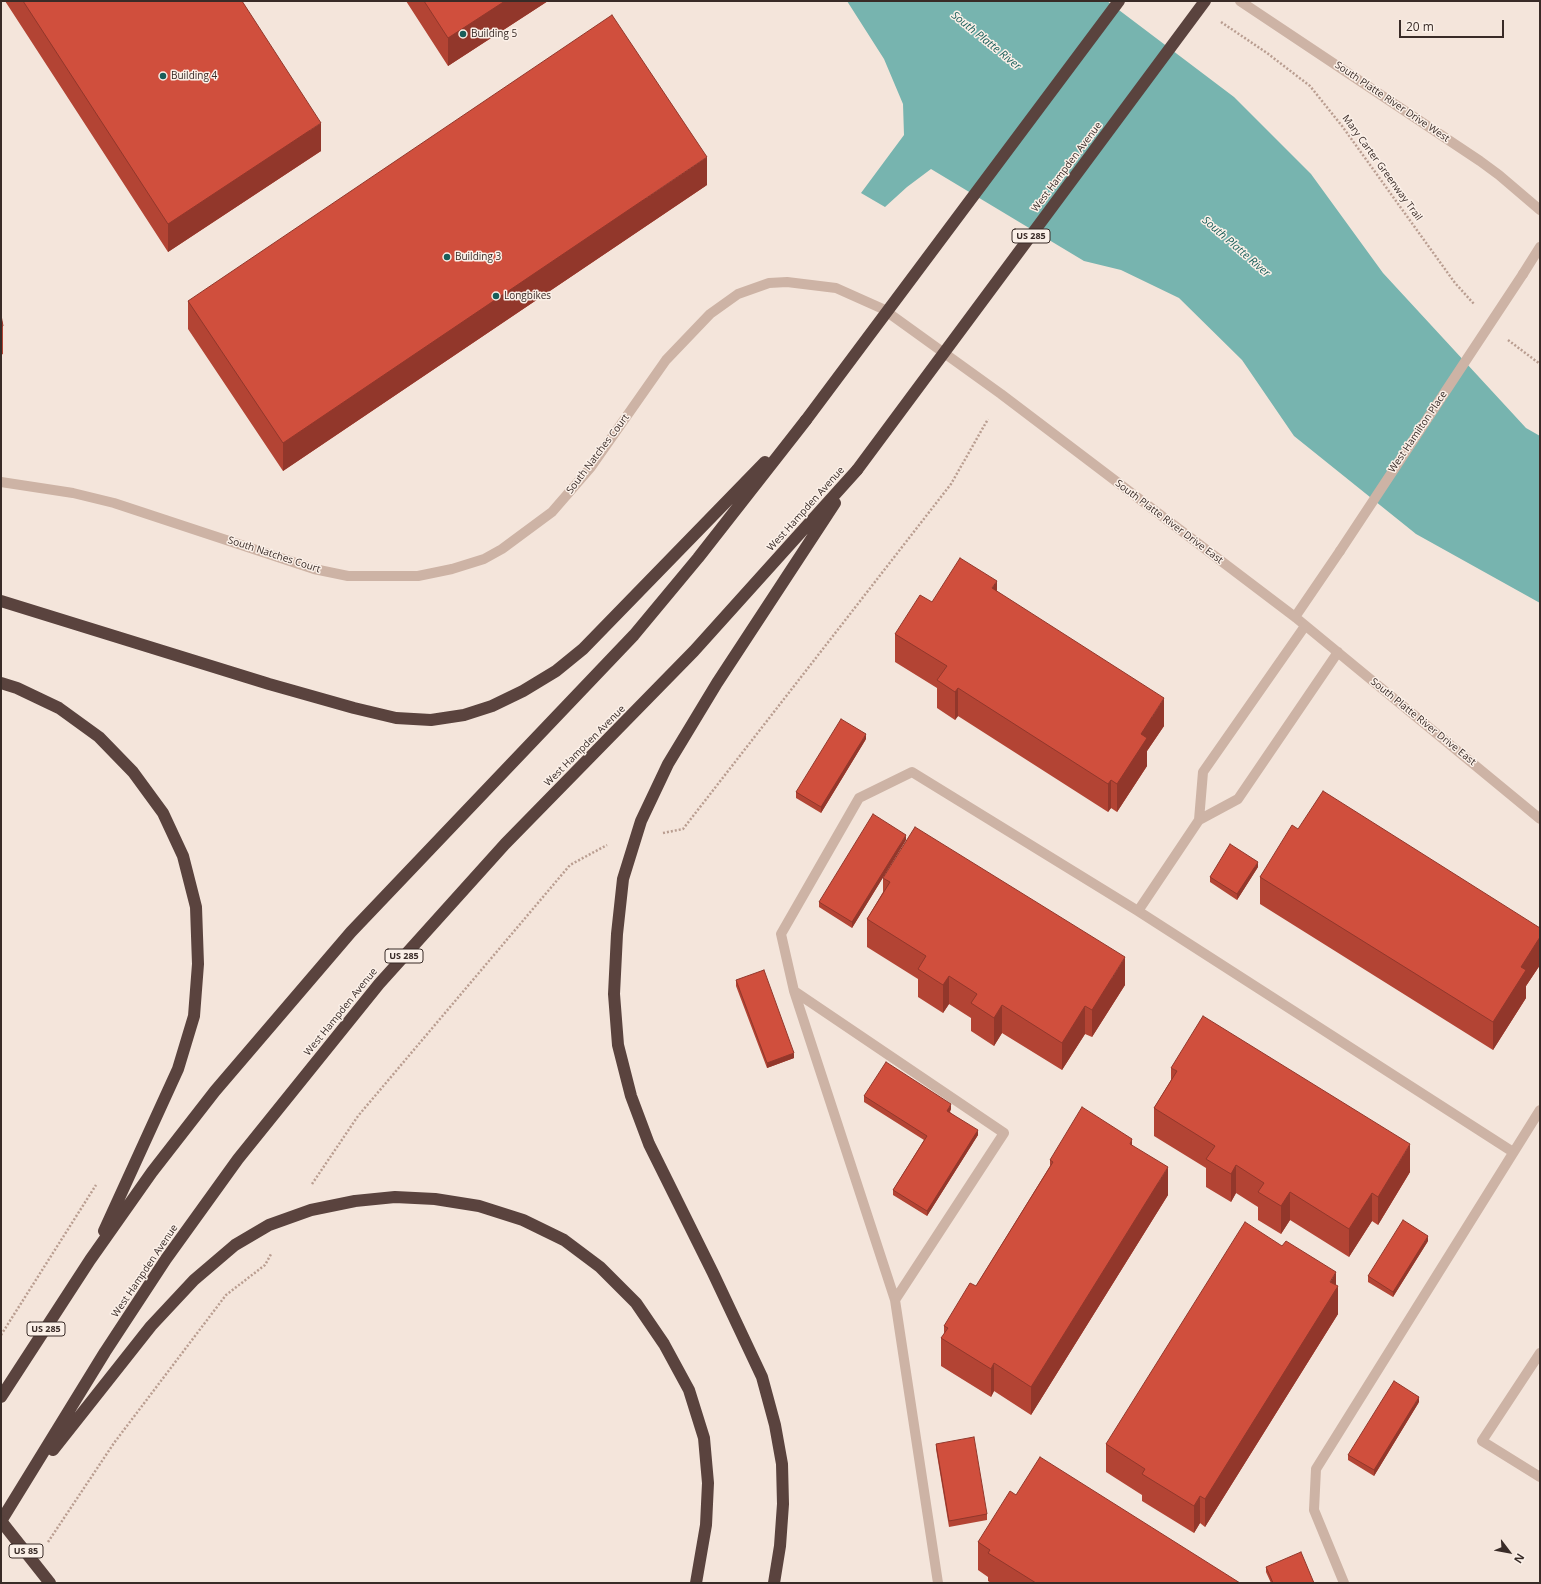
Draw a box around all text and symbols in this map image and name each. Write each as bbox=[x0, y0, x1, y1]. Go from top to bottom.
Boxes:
water label: South Platte River bbox=[949, 9, 1023, 73]
scale bar bbox=[1401, 12, 1506, 38]
text: 20 m bbox=[1406, 18, 1434, 35]
place label: Building 5 bbox=[471, 28, 517, 40]
marker: Building 5 bbox=[458, 29, 468, 39]
street label: South Platte River Drive West bbox=[1332, 59, 1452, 145]
place label: Building 4 bbox=[171, 70, 217, 82]
marker: Building 4 bbox=[158, 71, 168, 81]
street label: Mary Carter Greenway Trail bbox=[1340, 113, 1424, 223]
street label: West Hampden Avenue bbox=[1029, 120, 1105, 214]
water label: South Platte River bbox=[1199, 214, 1273, 280]
road number: US 285 bbox=[1012, 229, 1050, 243]
place label: Building 3 bbox=[455, 251, 501, 263]
marker: Building 3 bbox=[442, 252, 452, 262]
place label: Longbikes bbox=[504, 290, 551, 302]
marker: Longbikes bbox=[491, 291, 501, 301]
street label: West Hamilton Place bbox=[1386, 389, 1450, 475]
street label: South Natches Court bbox=[564, 412, 632, 496]
street label: West Hampden Avenue bbox=[765, 464, 847, 554]
street label: South Platte River Drive East bbox=[1113, 478, 1225, 566]
street label: South Natches Court bbox=[226, 534, 322, 576]
street label: South Platte River Drive East bbox=[1368, 676, 1478, 768]
street label: West Hampden Avenue bbox=[542, 703, 628, 789]
road number: US 285 bbox=[385, 949, 423, 963]
street label: West Hampden Avenue bbox=[302, 966, 380, 1058]
street label: West Hampden Avenue bbox=[109, 1222, 181, 1320]
road number: US 285 bbox=[27, 1322, 65, 1336]
north arrow bbox=[1489, 1532, 1529, 1572]
road number: US 85 bbox=[9, 1544, 43, 1558]
text: N bbox=[1511, 1551, 1528, 1566]

